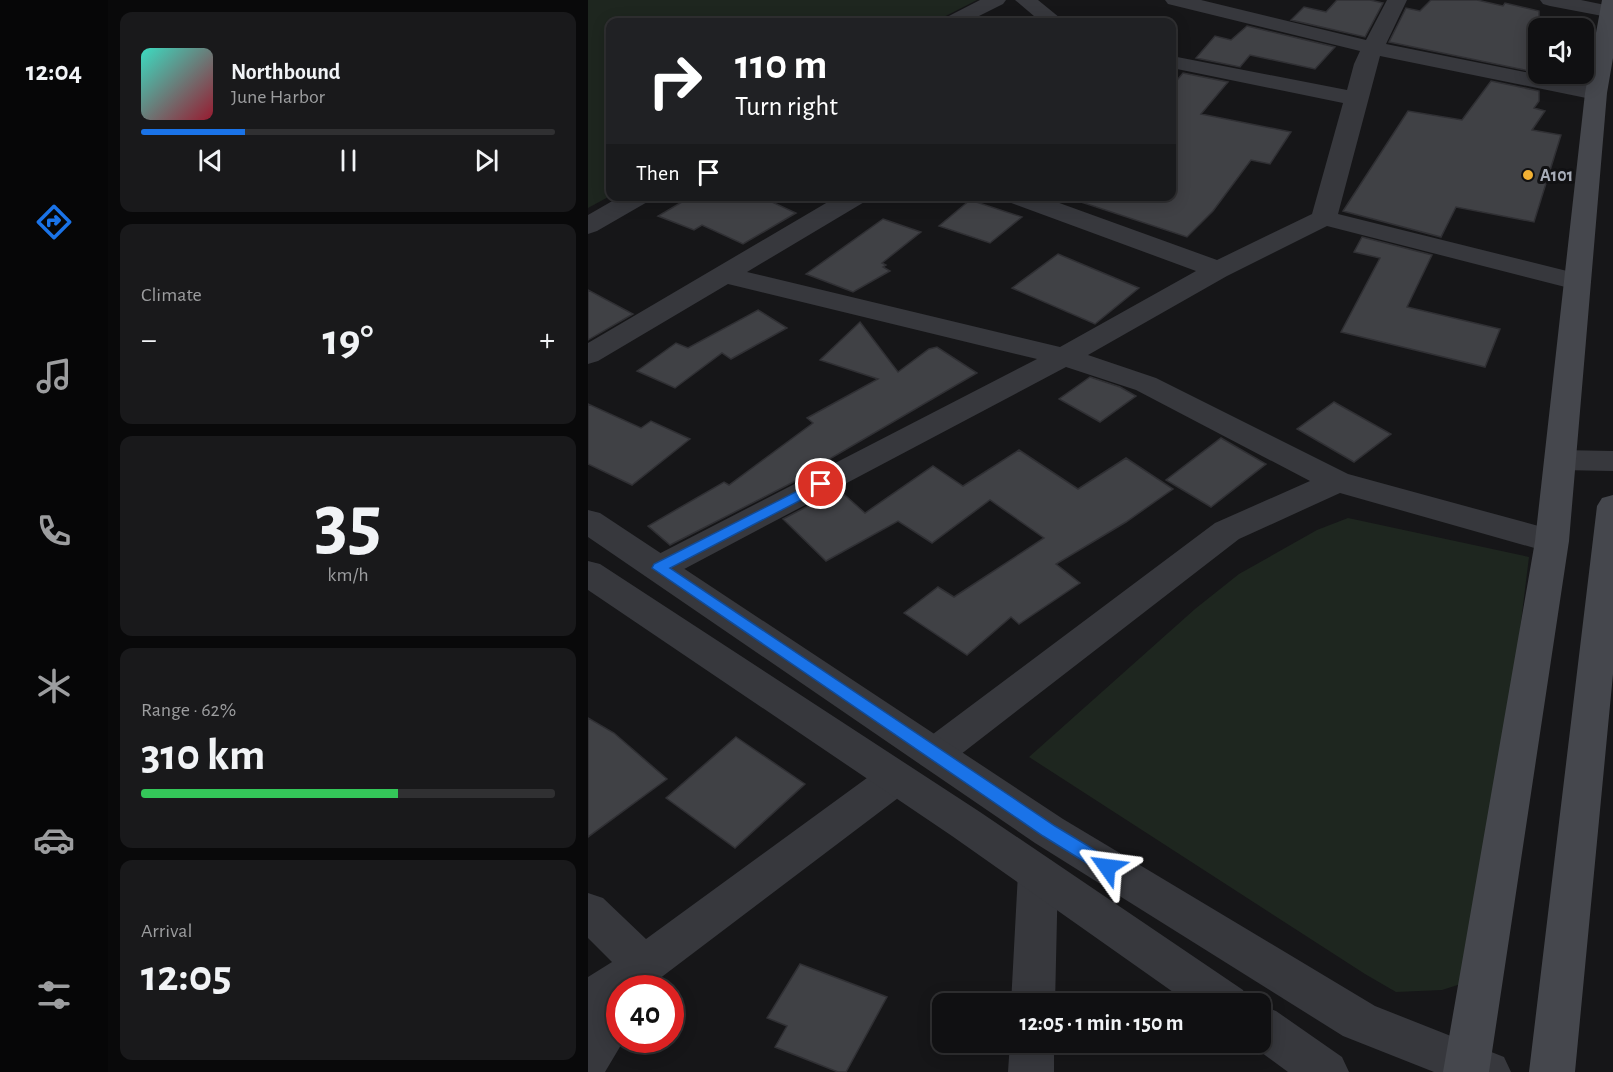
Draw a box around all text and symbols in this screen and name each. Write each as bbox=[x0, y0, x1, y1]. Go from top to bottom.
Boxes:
map controls bbox=[1528, 18, 1594, 84]
button: sound bbox=[1528, 18, 1594, 84]
icon: right bbox=[636, 42, 714, 120]
text: 110 m bbox=[735, 44, 827, 86]
text: 12:04 bbox=[26, 58, 82, 85]
text: Northbound bbox=[231, 61, 340, 83]
text: June Harbor bbox=[231, 87, 325, 107]
text: Turn right bbox=[735, 93, 838, 120]
icon: previous bbox=[194, 144, 227, 177]
icon: pause bbox=[332, 144, 365, 177]
icon: next bbox=[470, 144, 503, 177]
icon: arrive bbox=[692, 156, 725, 189]
text: Then bbox=[636, 162, 680, 184]
place label: A101 bbox=[1540, 167, 1573, 185]
marker: A101 bbox=[1521, 168, 1535, 182]
icon: directions bbox=[33, 201, 75, 243]
text: Climate bbox=[141, 285, 202, 305]
text: 19° bbox=[322, 318, 374, 363]
text: − bbox=[141, 324, 157, 357]
text: + bbox=[539, 324, 555, 357]
icon: music bbox=[33, 355, 75, 397]
pin bbox=[795, 458, 846, 509]
icon: arrive bbox=[804, 467, 837, 500]
text: 35 bbox=[314, 485, 382, 563]
icon: phone bbox=[33, 510, 75, 552]
text: km/h bbox=[327, 565, 369, 585]
icon: climate bbox=[33, 665, 75, 707]
text: Range · 62% bbox=[141, 700, 236, 720]
text: 310 km bbox=[141, 733, 265, 778]
icon: car bbox=[33, 819, 75, 861]
position arrow bbox=[1075, 835, 1139, 899]
text: Arrival bbox=[141, 921, 192, 941]
text: 12:05 bbox=[141, 954, 232, 999]
icon: filters bbox=[33, 974, 75, 1016]
speed limit sign: 40 bbox=[606, 975, 684, 1053]
text: 12:05 · 1 min · 150 m bbox=[1020, 1012, 1184, 1034]

